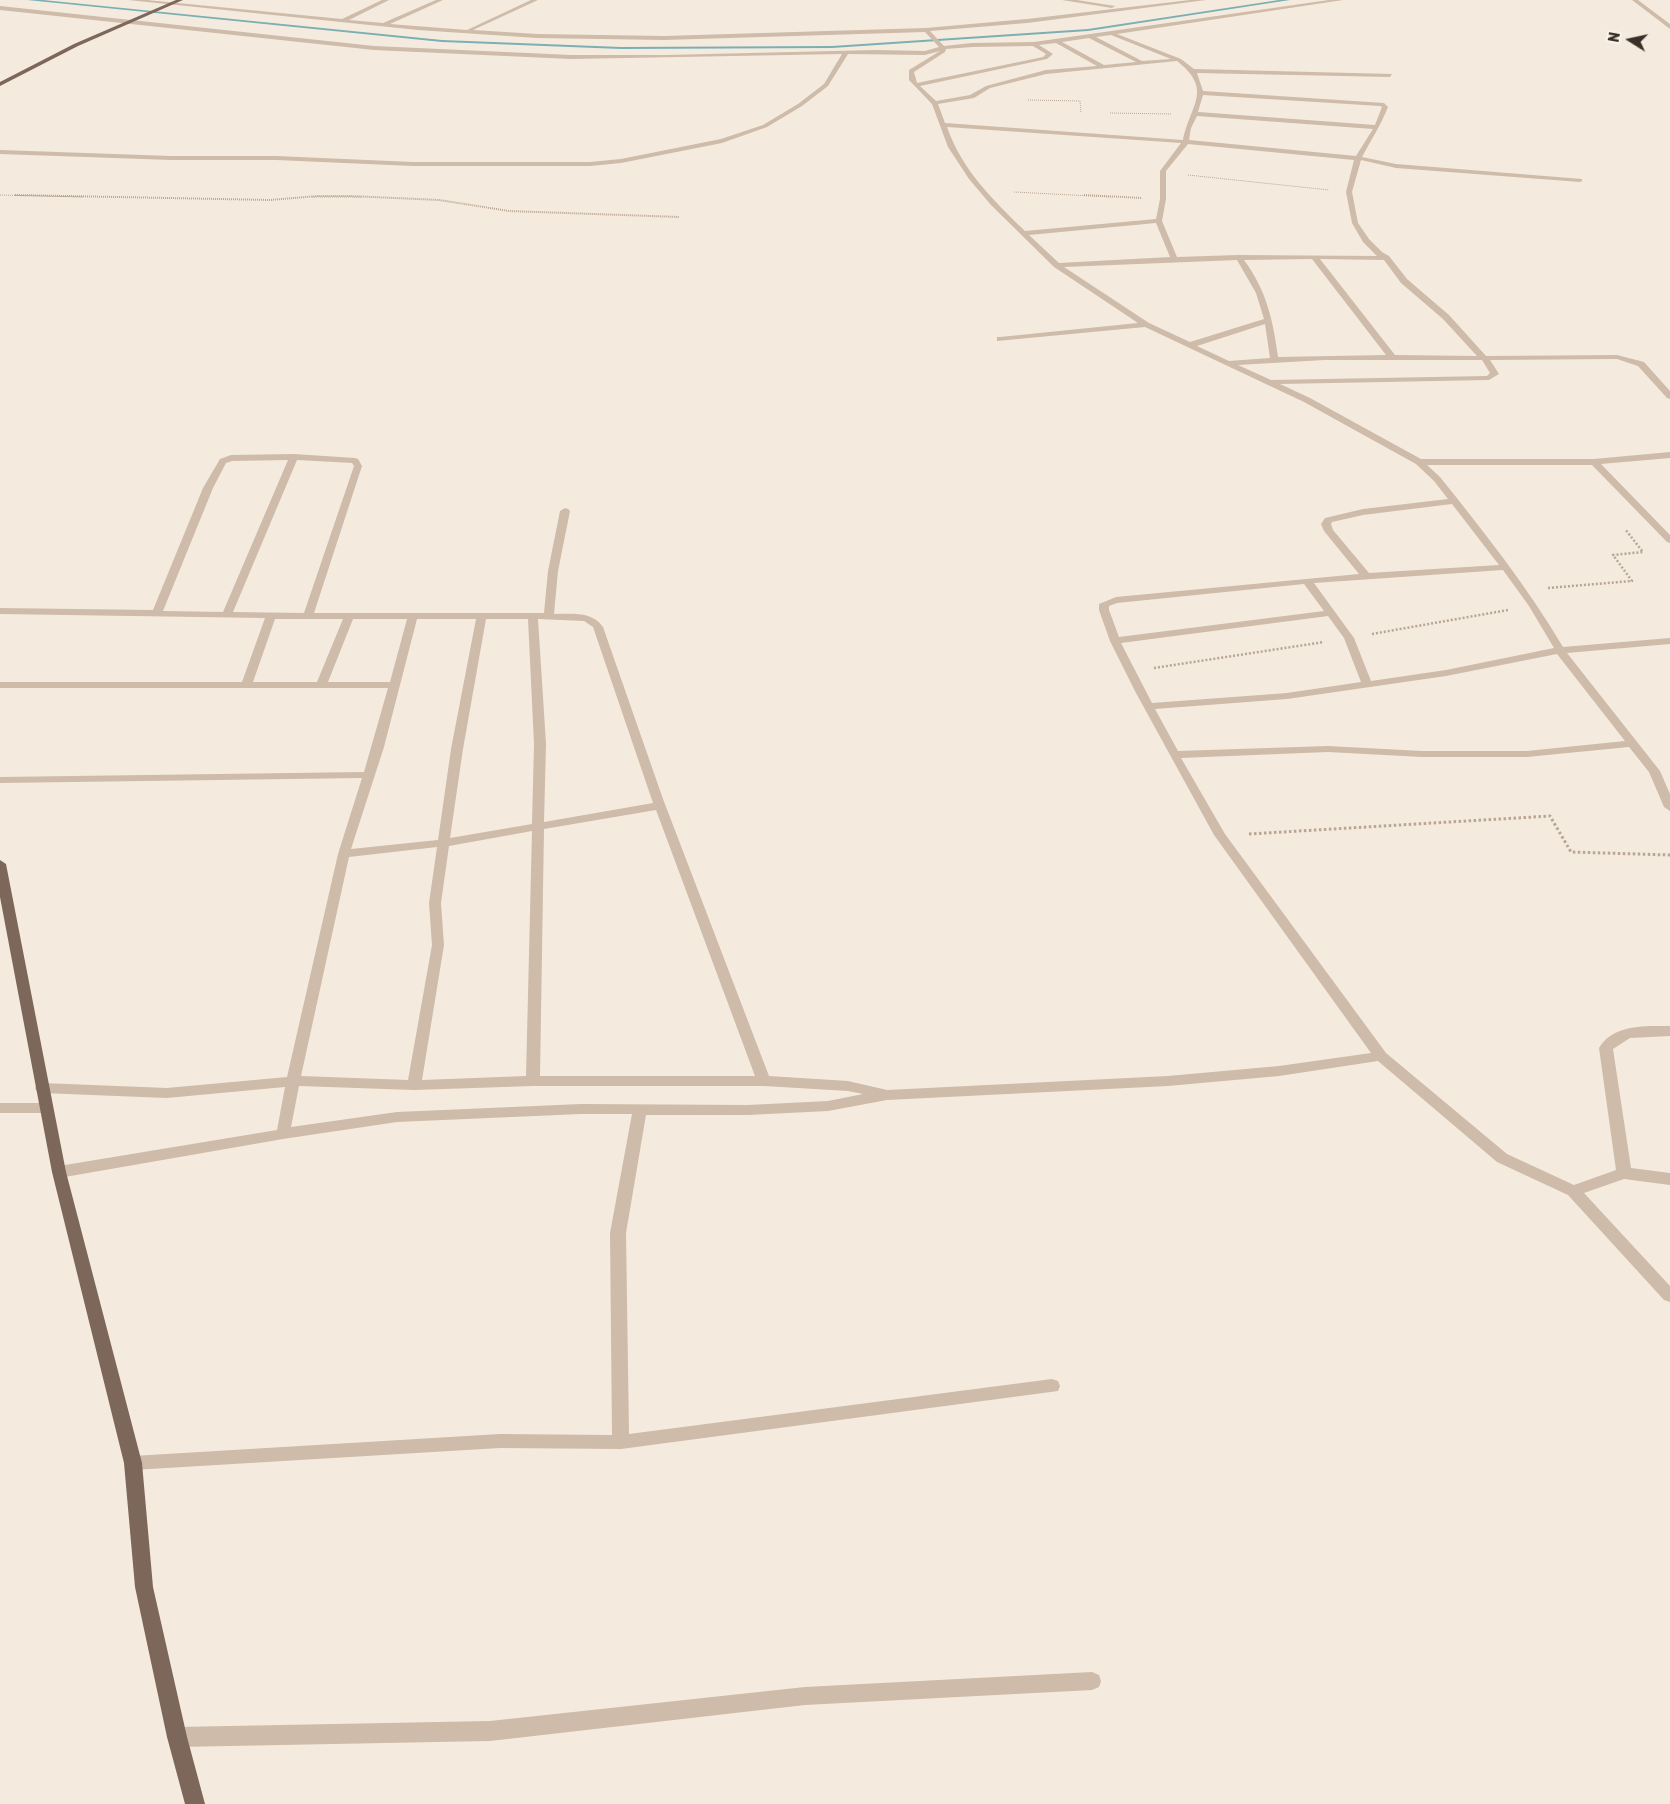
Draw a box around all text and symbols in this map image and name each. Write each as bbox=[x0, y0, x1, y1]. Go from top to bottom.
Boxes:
north arrow bbox=[1605, 15, 1655, 65]
text: N bbox=[1605, 31, 1624, 44]

